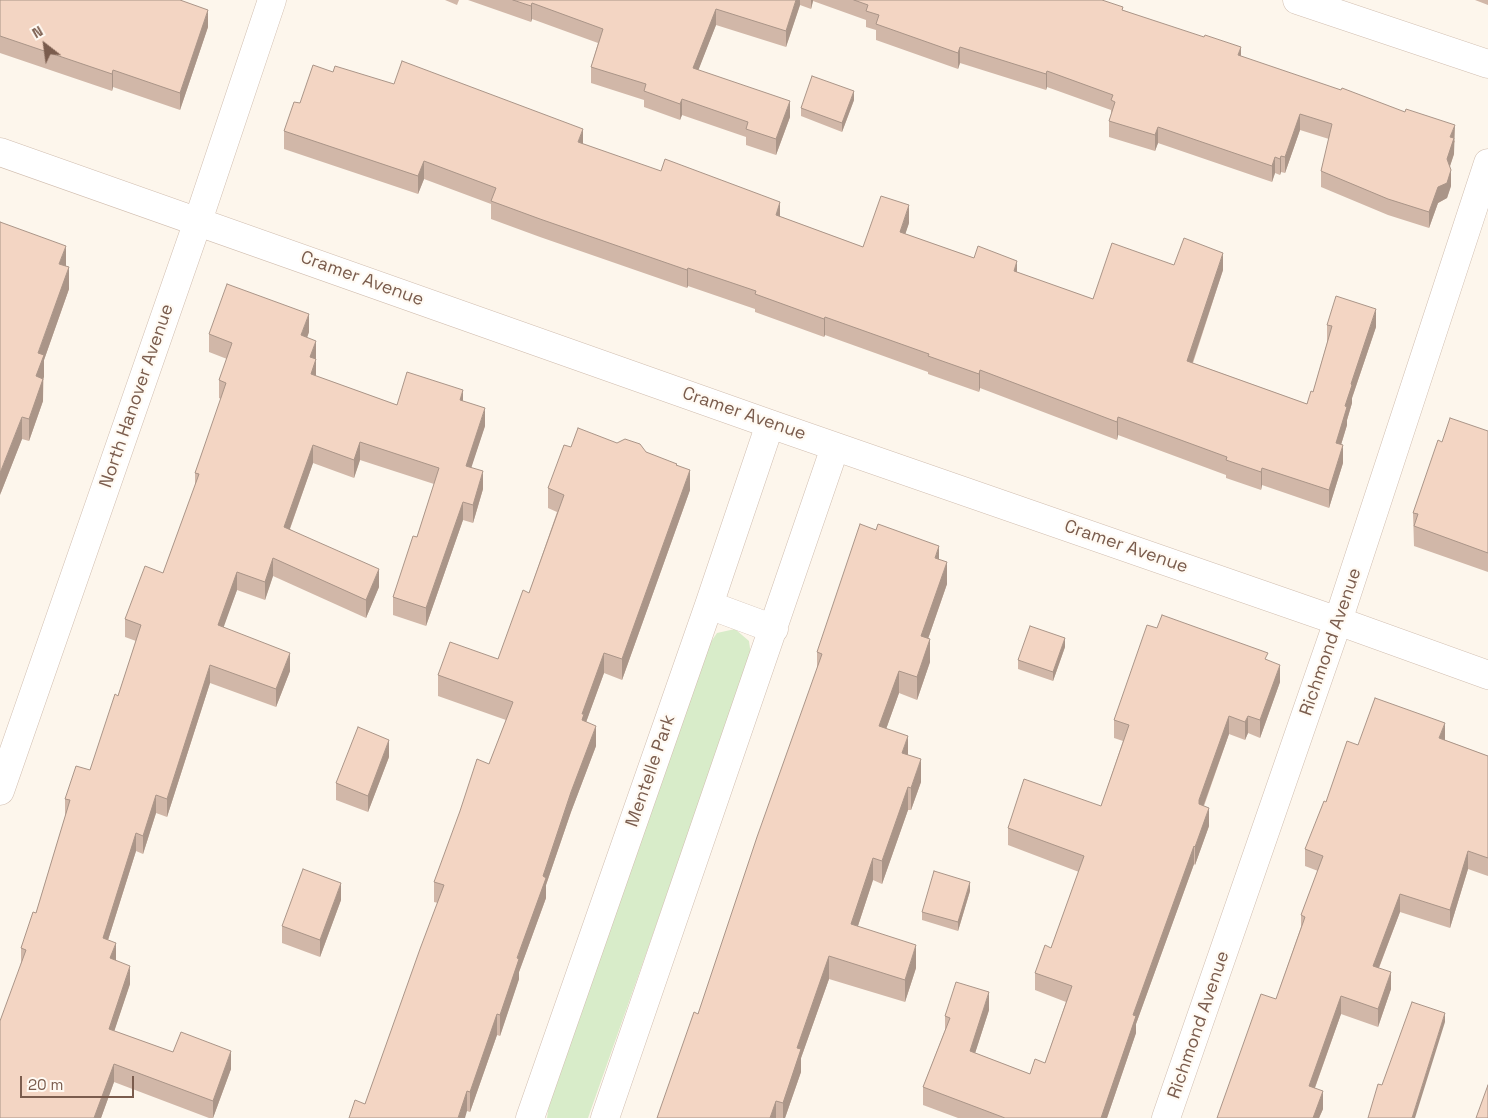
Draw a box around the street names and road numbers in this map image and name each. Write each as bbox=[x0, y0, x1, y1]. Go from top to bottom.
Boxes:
street label: Cramer Avenue bbox=[297, 247, 427, 311]
street label: North Hanover Avenue bbox=[95, 301, 179, 491]
street label: Cramer Avenue bbox=[679, 383, 809, 445]
street label: Cramer Avenue bbox=[1061, 516, 1191, 578]
street label: Richmond Avenue bbox=[1296, 565, 1366, 719]
street label: Mentelle Park bbox=[622, 712, 680, 830]
street label: Richmond Avenue bbox=[1164, 948, 1234, 1102]

